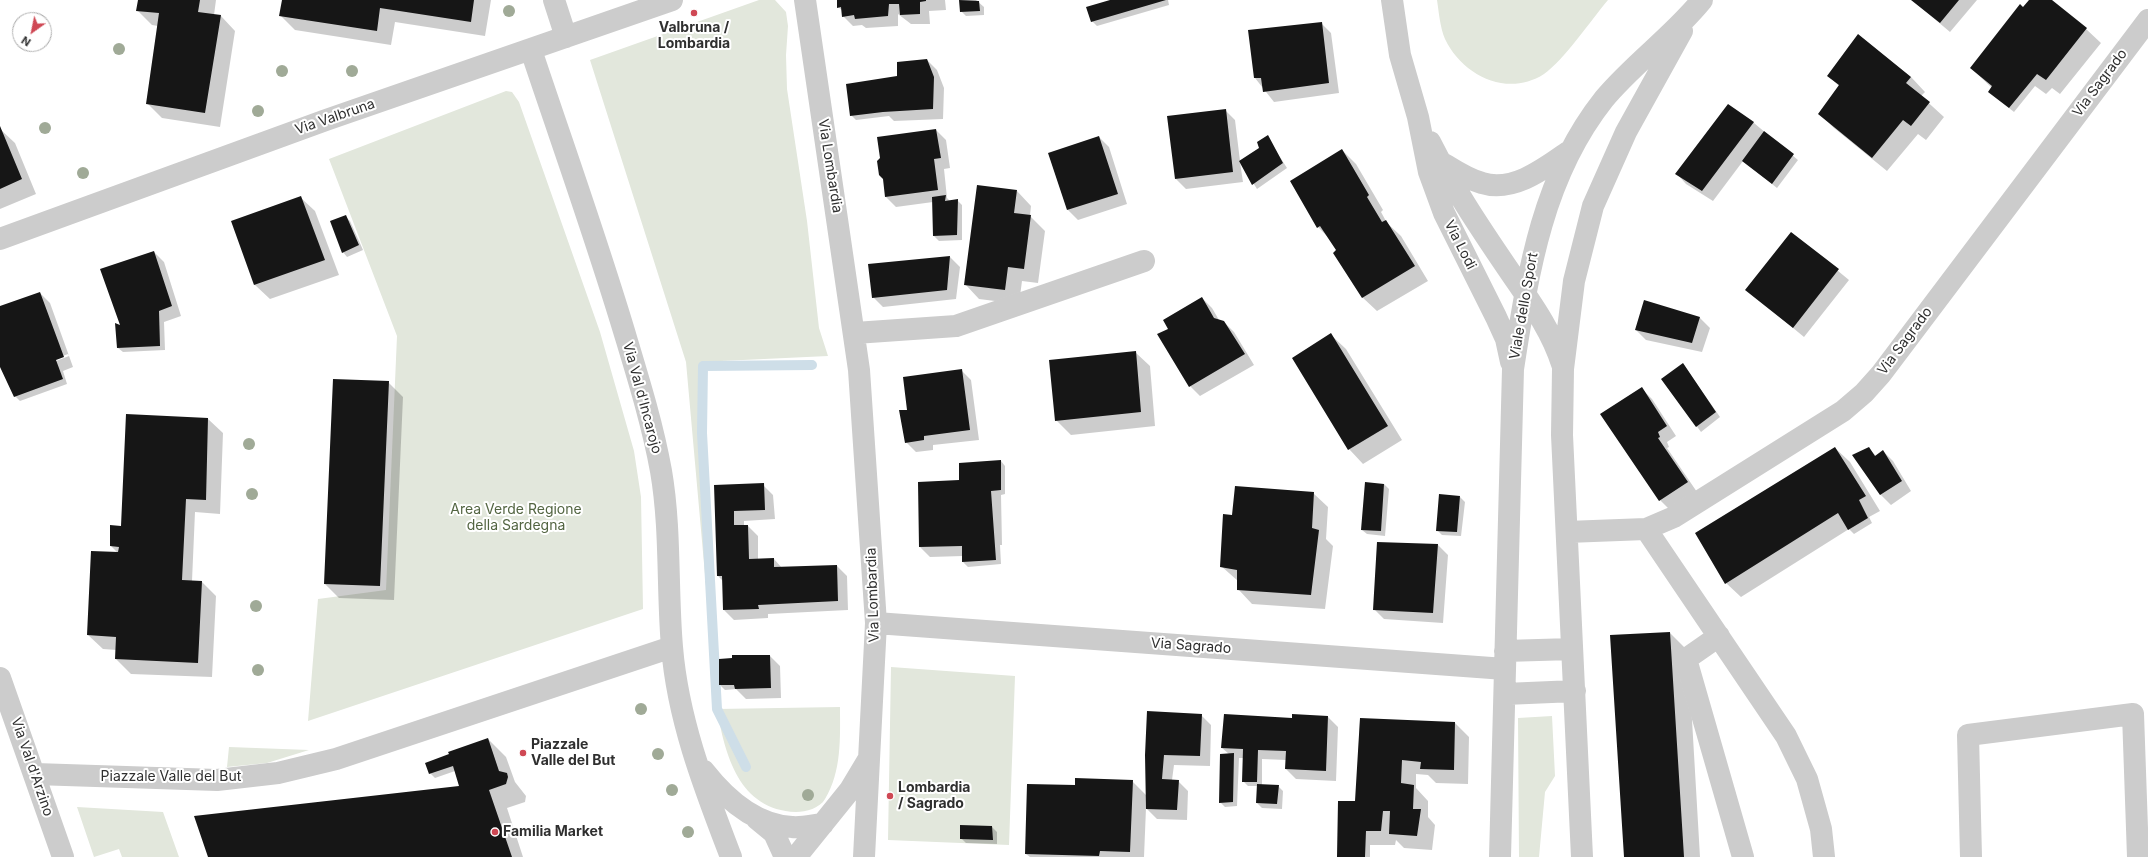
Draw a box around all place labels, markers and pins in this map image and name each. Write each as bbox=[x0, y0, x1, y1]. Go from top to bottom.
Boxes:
marker: Valbruna / Lombardia bbox=[689, 8, 699, 18]
place label: Valbruna / Lombardia bbox=[658, 20, 730, 52]
place label: Piazzale Valle del But bbox=[531, 737, 615, 770]
marker: Piazzale Valle del But bbox=[518, 748, 528, 758]
place label: Lombardia / Sagrado bbox=[898, 780, 970, 812]
marker: Lombardia / Sagrado bbox=[885, 791, 895, 801]
place label: Familia Market bbox=[503, 824, 603, 840]
marker: Familia Market bbox=[490, 827, 500, 837]

